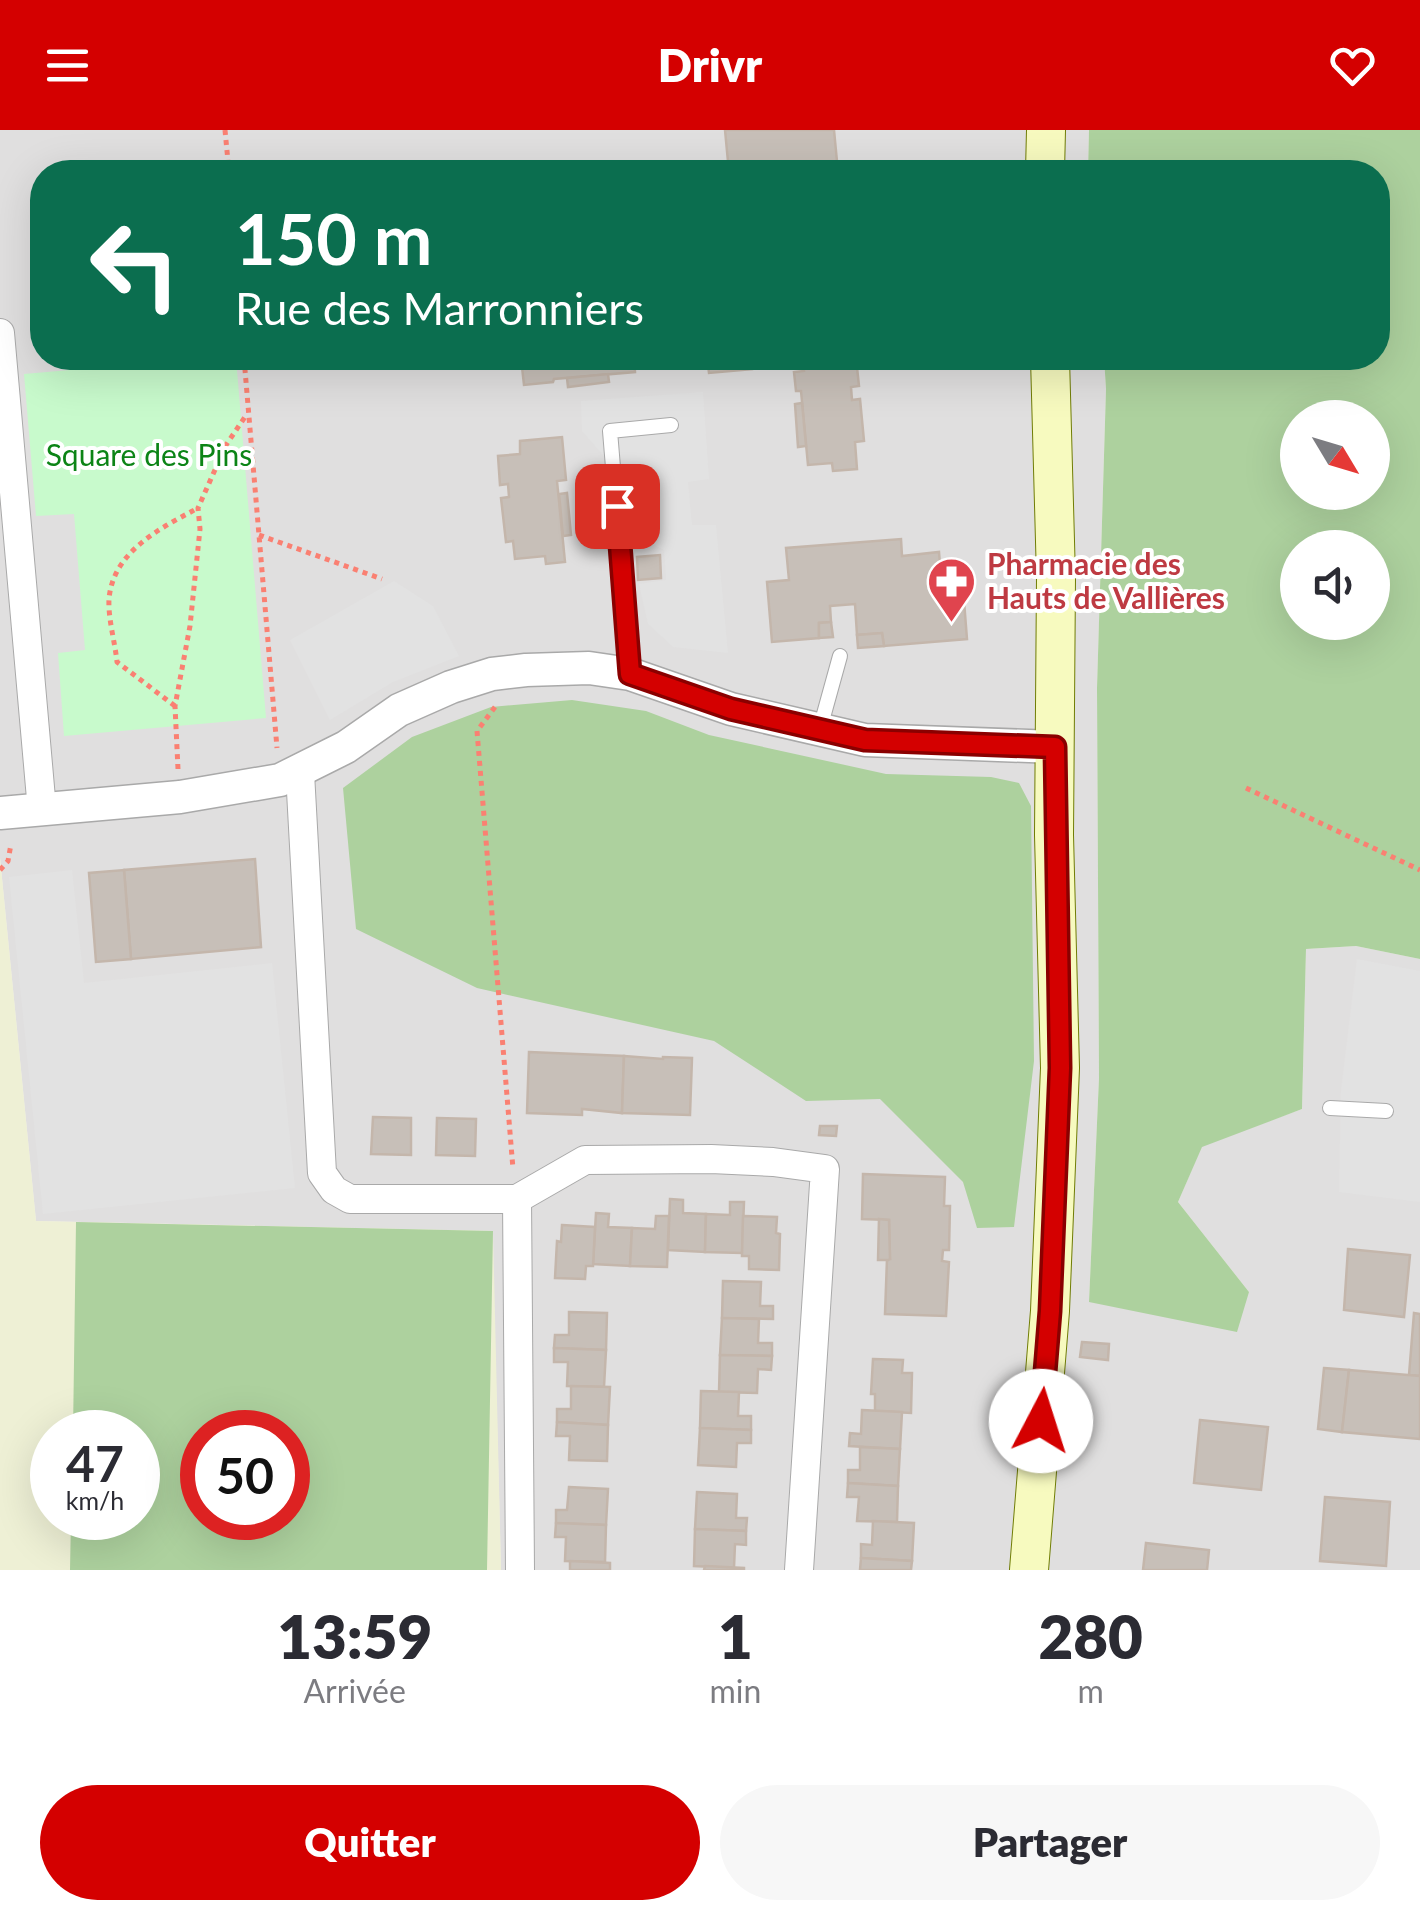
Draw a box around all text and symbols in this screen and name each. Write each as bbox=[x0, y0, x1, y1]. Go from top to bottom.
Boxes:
icon: menu bbox=[40, 38, 95, 93]
text: Drivr bbox=[658, 38, 762, 92]
icon: heart bbox=[1325, 38, 1380, 93]
text: 150 m bbox=[235, 196, 432, 280]
icon: left bbox=[70, 200, 200, 330]
text: Rue des Marronniers bbox=[235, 281, 644, 335]
north arrow bbox=[1280, 400, 1390, 510]
map controls bbox=[1280, 400, 1390, 640]
park label: Square des Pins bbox=[46, 436, 252, 472]
pin bbox=[575, 464, 660, 549]
icon: arrive bbox=[590, 479, 645, 534]
button: sound bbox=[1280, 530, 1390, 640]
place label: Pharmacie des Hauts de Vallières bbox=[987, 545, 1225, 615]
pharmacy icon: Pharmacie des Hauts de Vallières bbox=[926, 556, 978, 624]
position arrow bbox=[989, 1369, 1093, 1473]
speed limit sign: 50 bbox=[180, 1410, 310, 1540]
text: 47 bbox=[66, 1433, 124, 1493]
text: km/h bbox=[66, 1485, 124, 1515]
text: 13:59 bbox=[277, 1600, 432, 1672]
text: 1 bbox=[718, 1600, 753, 1672]
text: 280 bbox=[1038, 1600, 1143, 1672]
text: Arrivée bbox=[303, 1671, 406, 1710]
text: min bbox=[709, 1671, 761, 1710]
text: m bbox=[1077, 1671, 1104, 1710]
button: Quitter bbox=[40, 1785, 700, 1900]
button: Partager bbox=[720, 1785, 1380, 1900]

